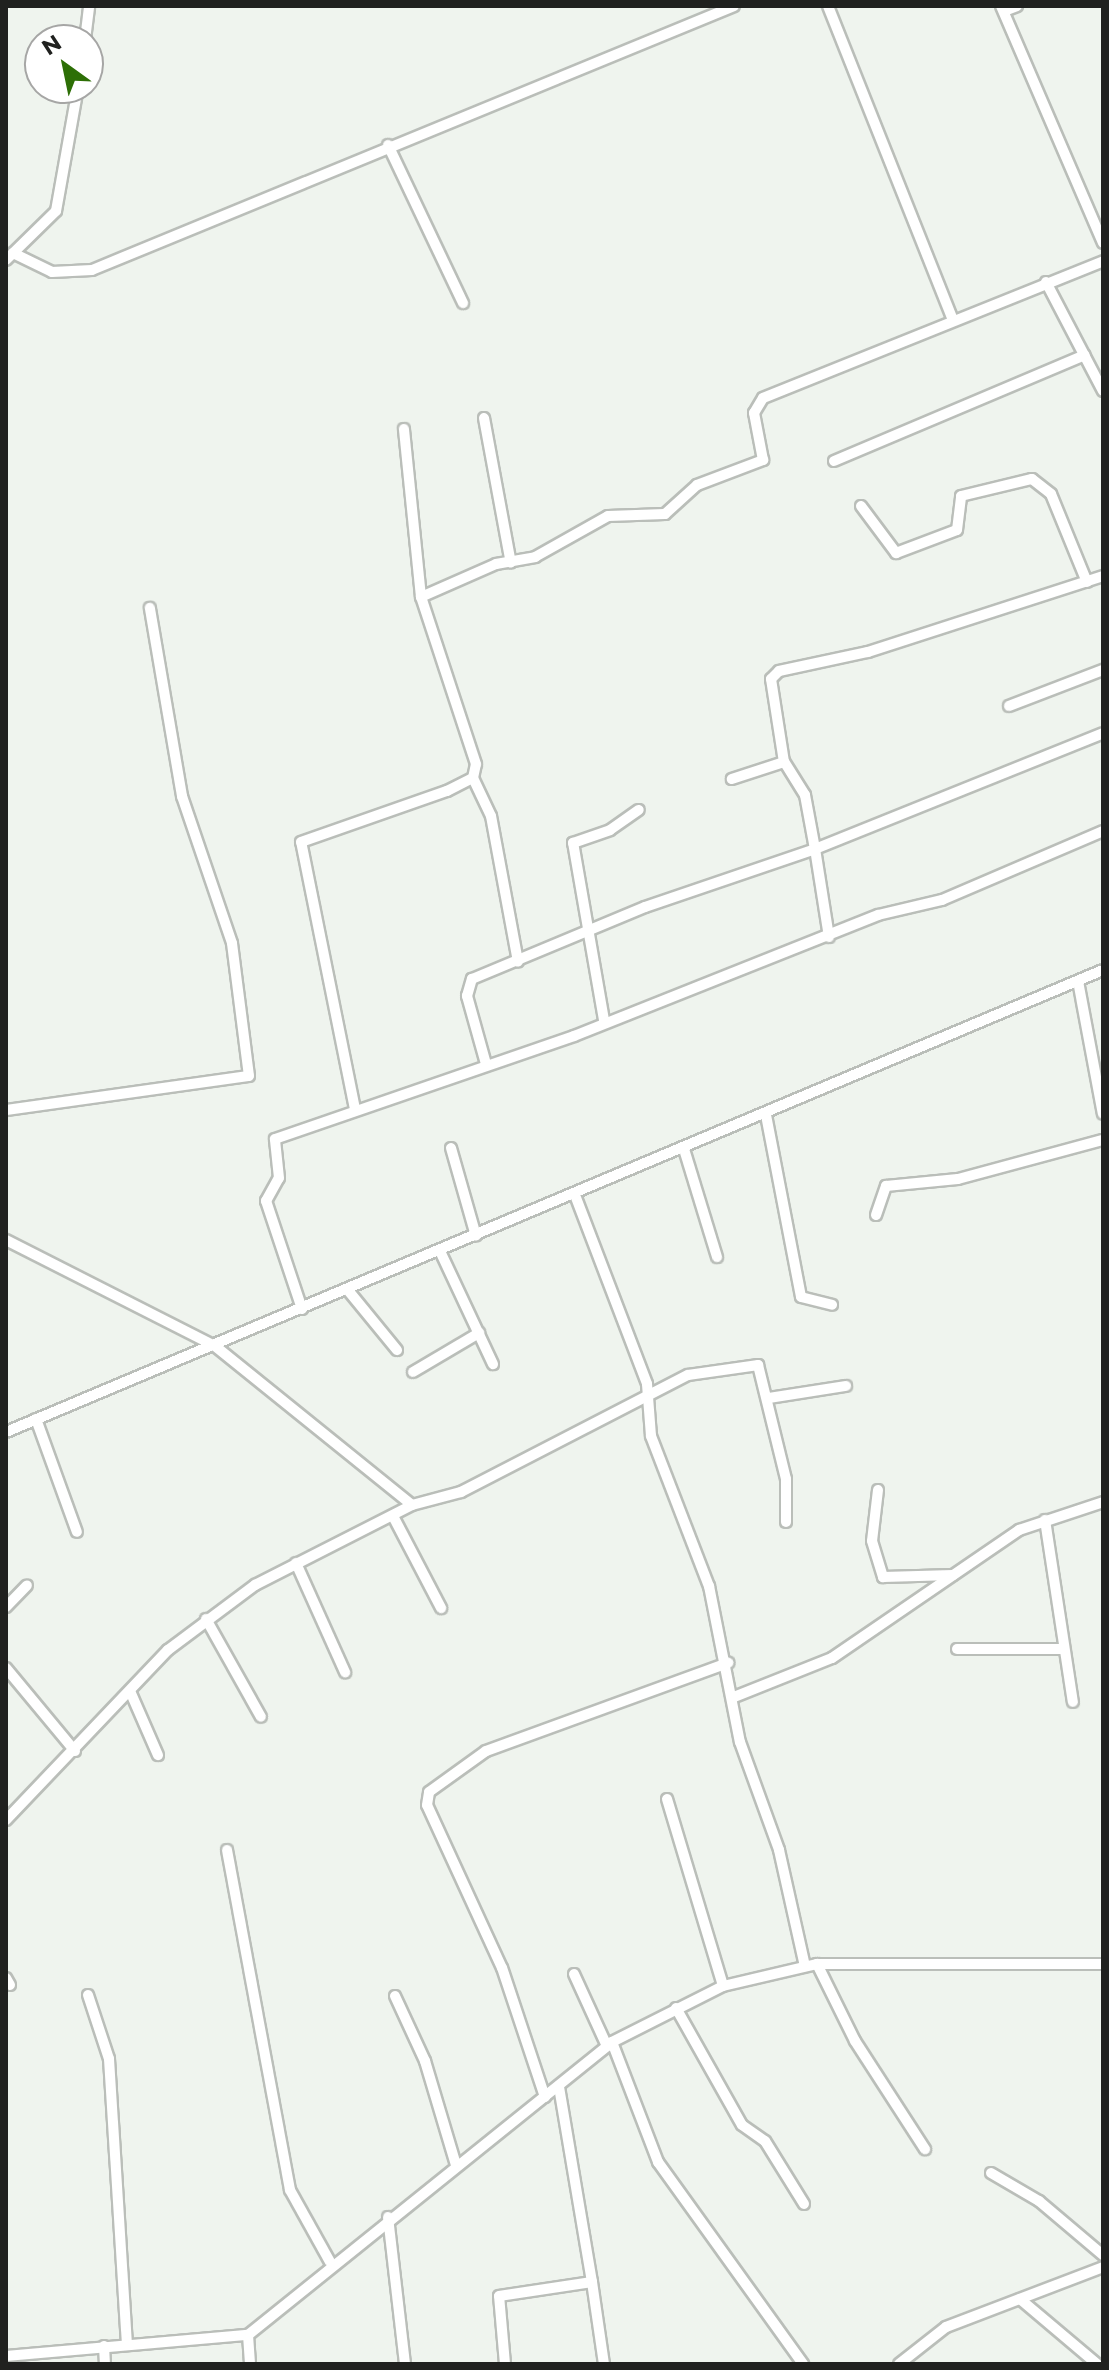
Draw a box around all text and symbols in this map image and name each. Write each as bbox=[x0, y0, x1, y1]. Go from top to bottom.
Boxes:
north arrow bbox=[24, 24, 104, 104]
text: N bbox=[37, 29, 67, 61]

